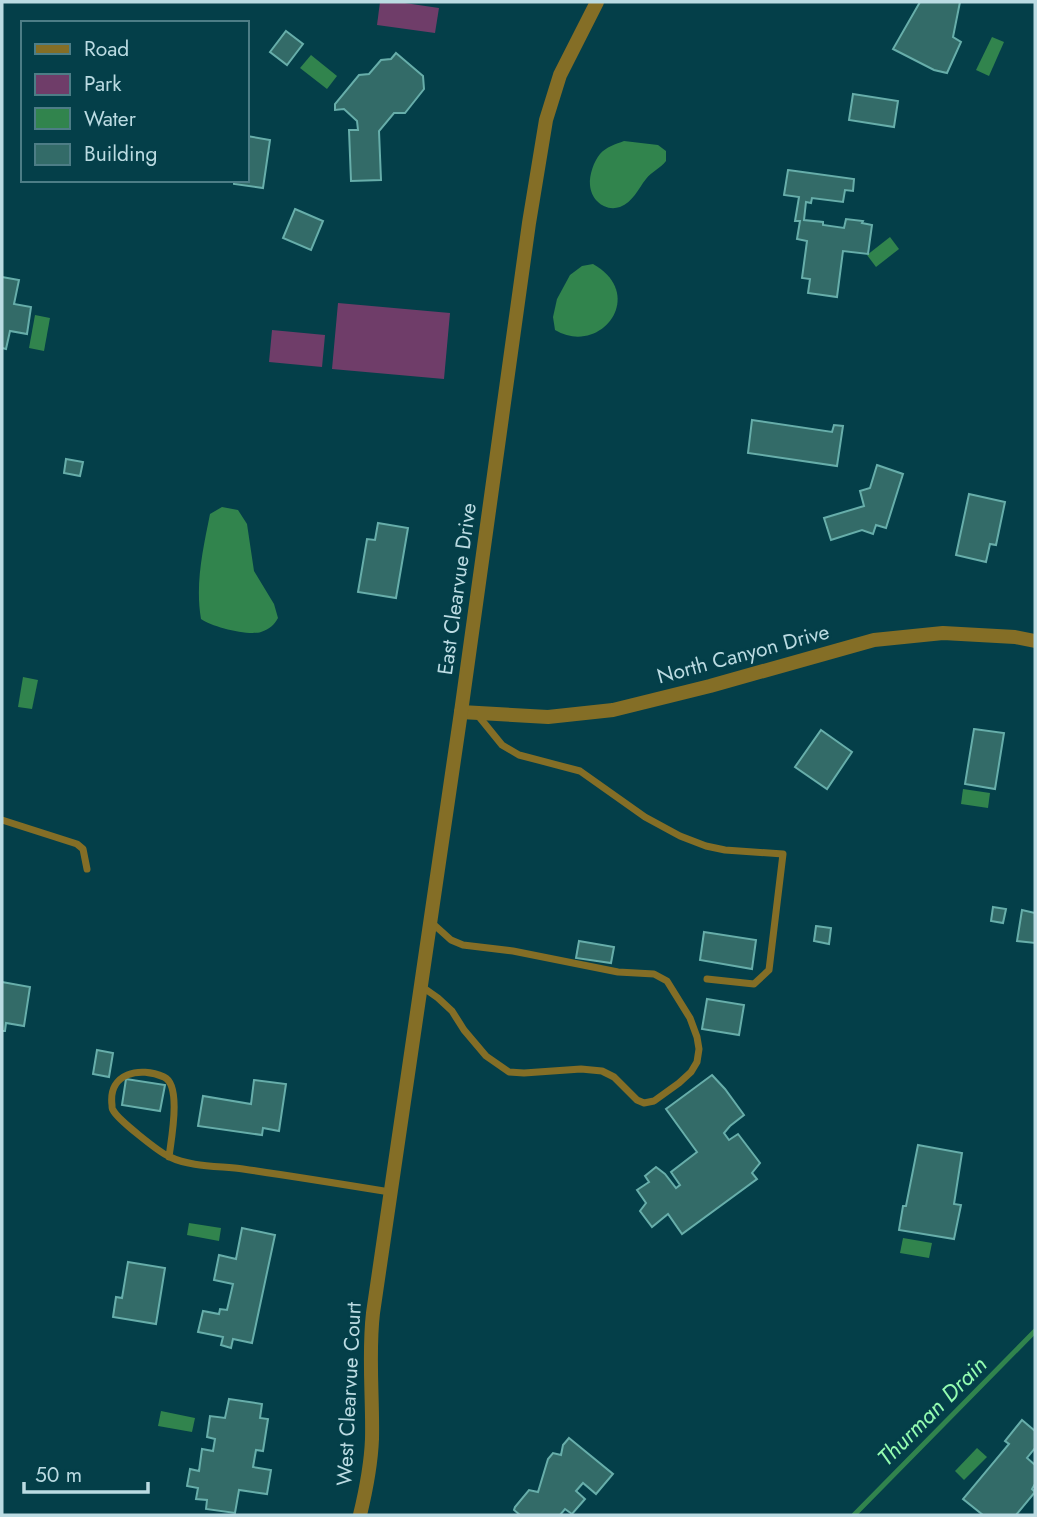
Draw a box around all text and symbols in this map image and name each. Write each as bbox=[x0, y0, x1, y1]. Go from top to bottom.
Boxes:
legend bbox=[21, 21, 248, 182]
text: Road bbox=[84, 34, 129, 64]
text: Park bbox=[84, 69, 122, 99]
text: Water bbox=[84, 104, 137, 134]
text: Building bbox=[84, 139, 157, 169]
street label: East Clearvue Drive bbox=[430, 501, 484, 677]
street label: North Canyon Drive bbox=[654, 617, 833, 691]
street label: West Clearvue Court bbox=[329, 1301, 369, 1487]
water label: Thurman Drain bbox=[869, 1348, 995, 1474]
scale bar bbox=[24, 1450, 149, 1494]
text: 50 m bbox=[35, 1460, 82, 1490]

